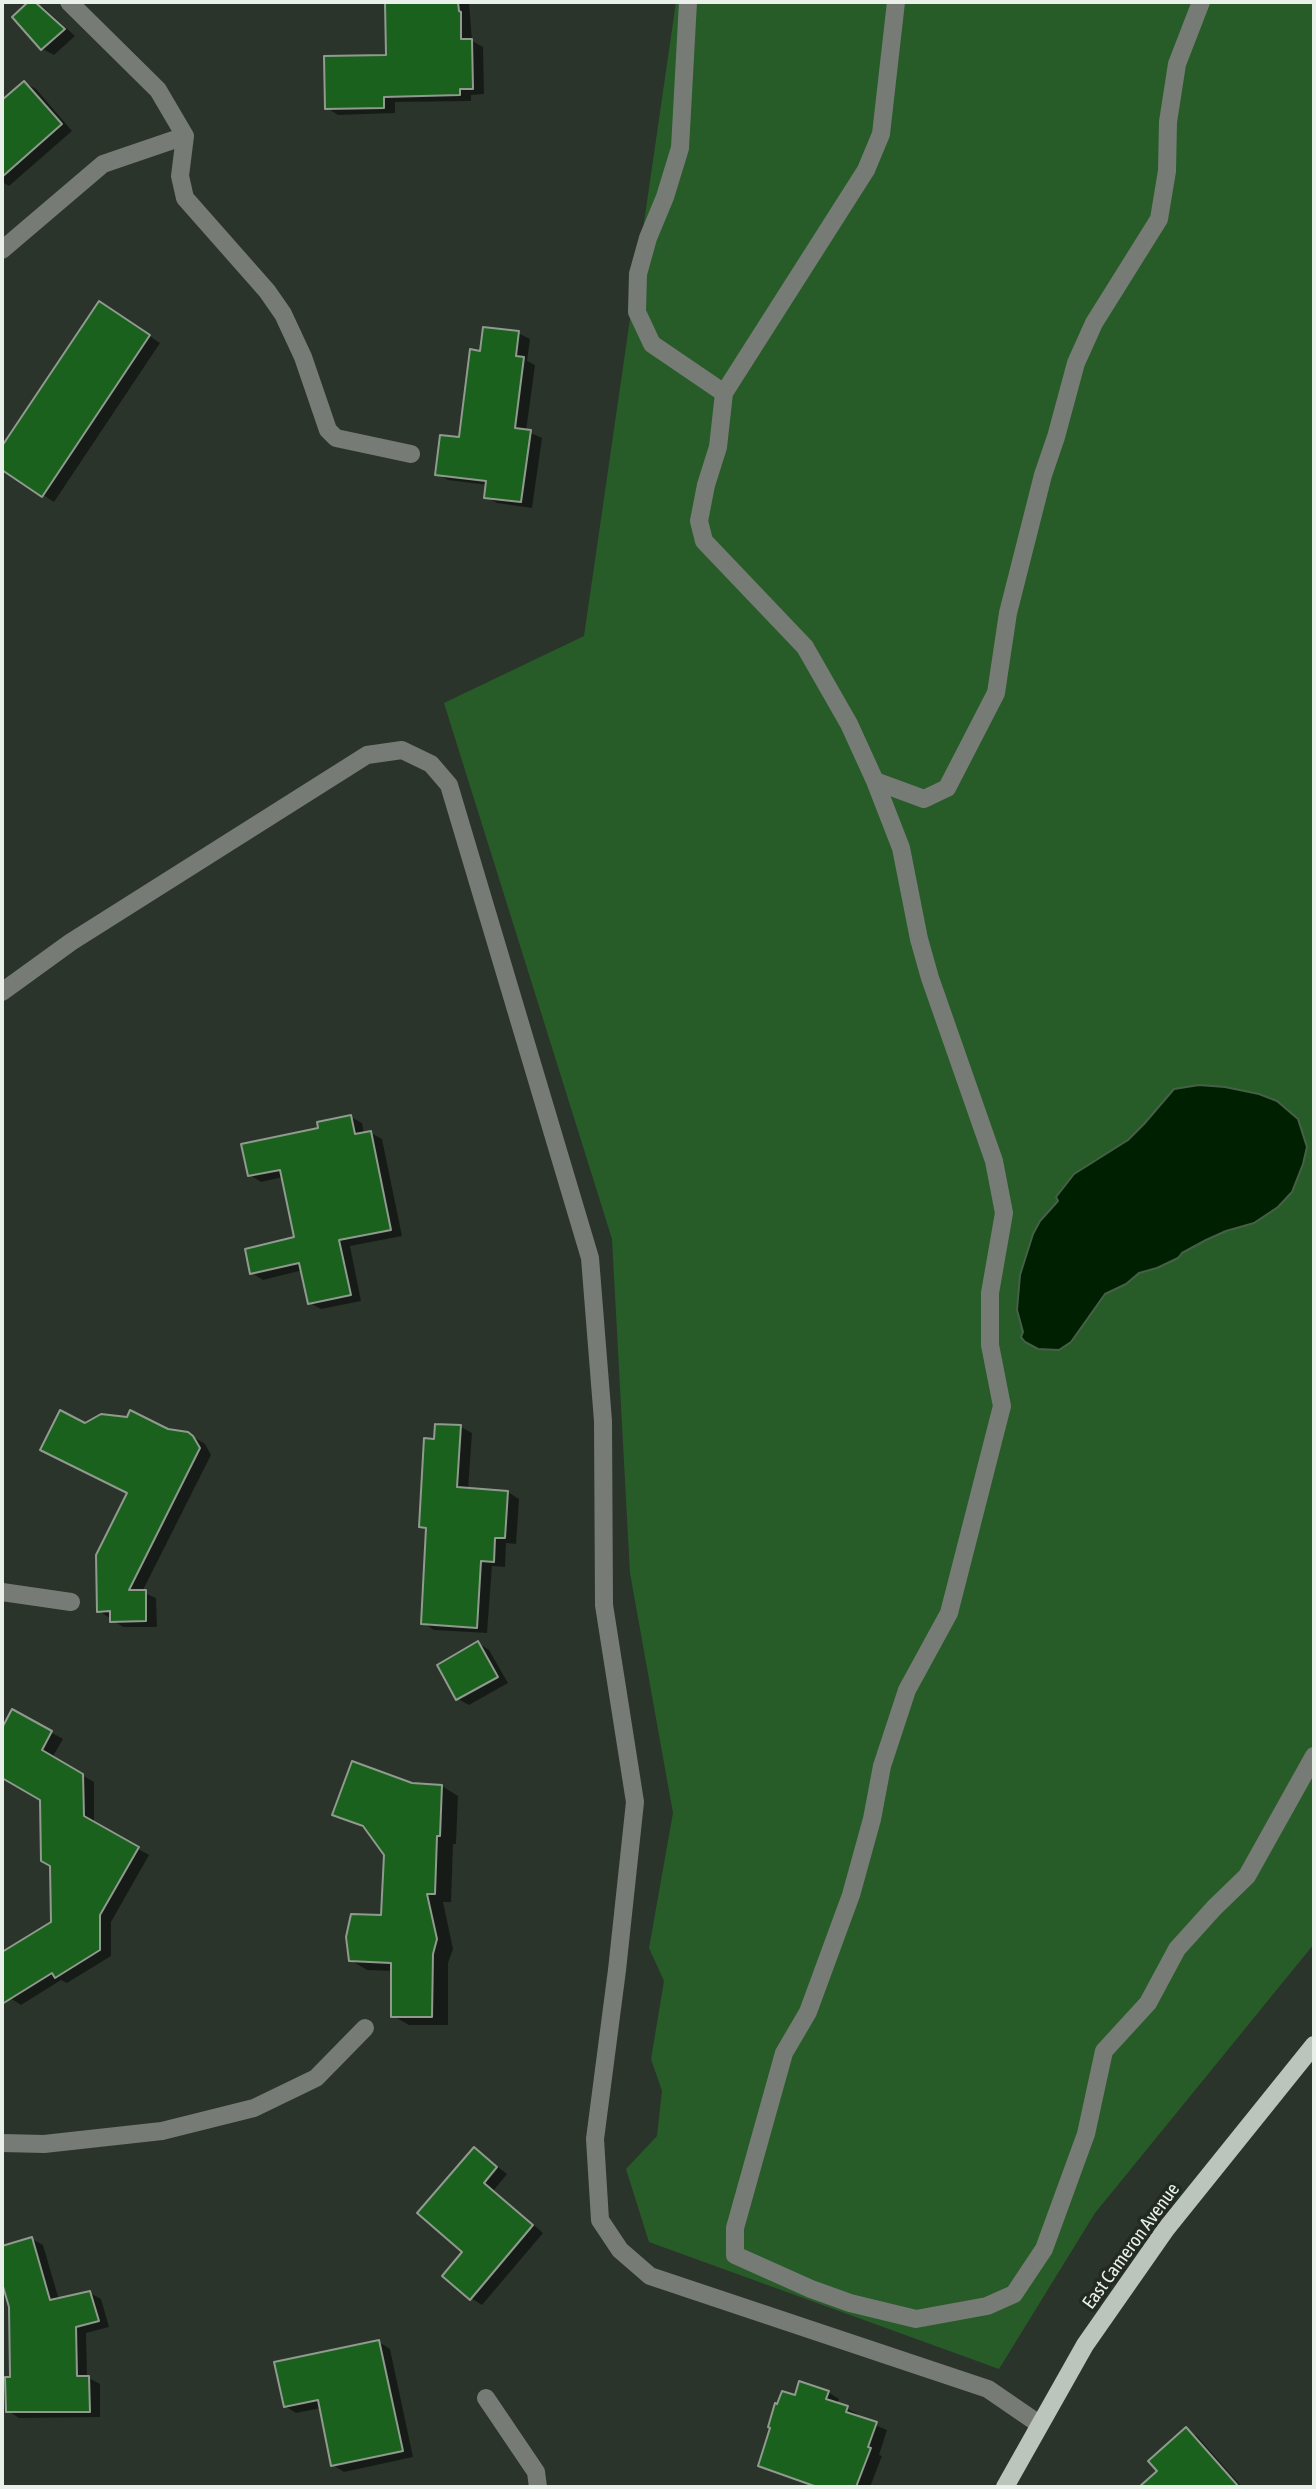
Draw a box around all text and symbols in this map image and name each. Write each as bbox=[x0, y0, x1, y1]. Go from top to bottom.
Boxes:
street label: East Cameron Avenue bbox=[1078, 2178, 1184, 2314]

